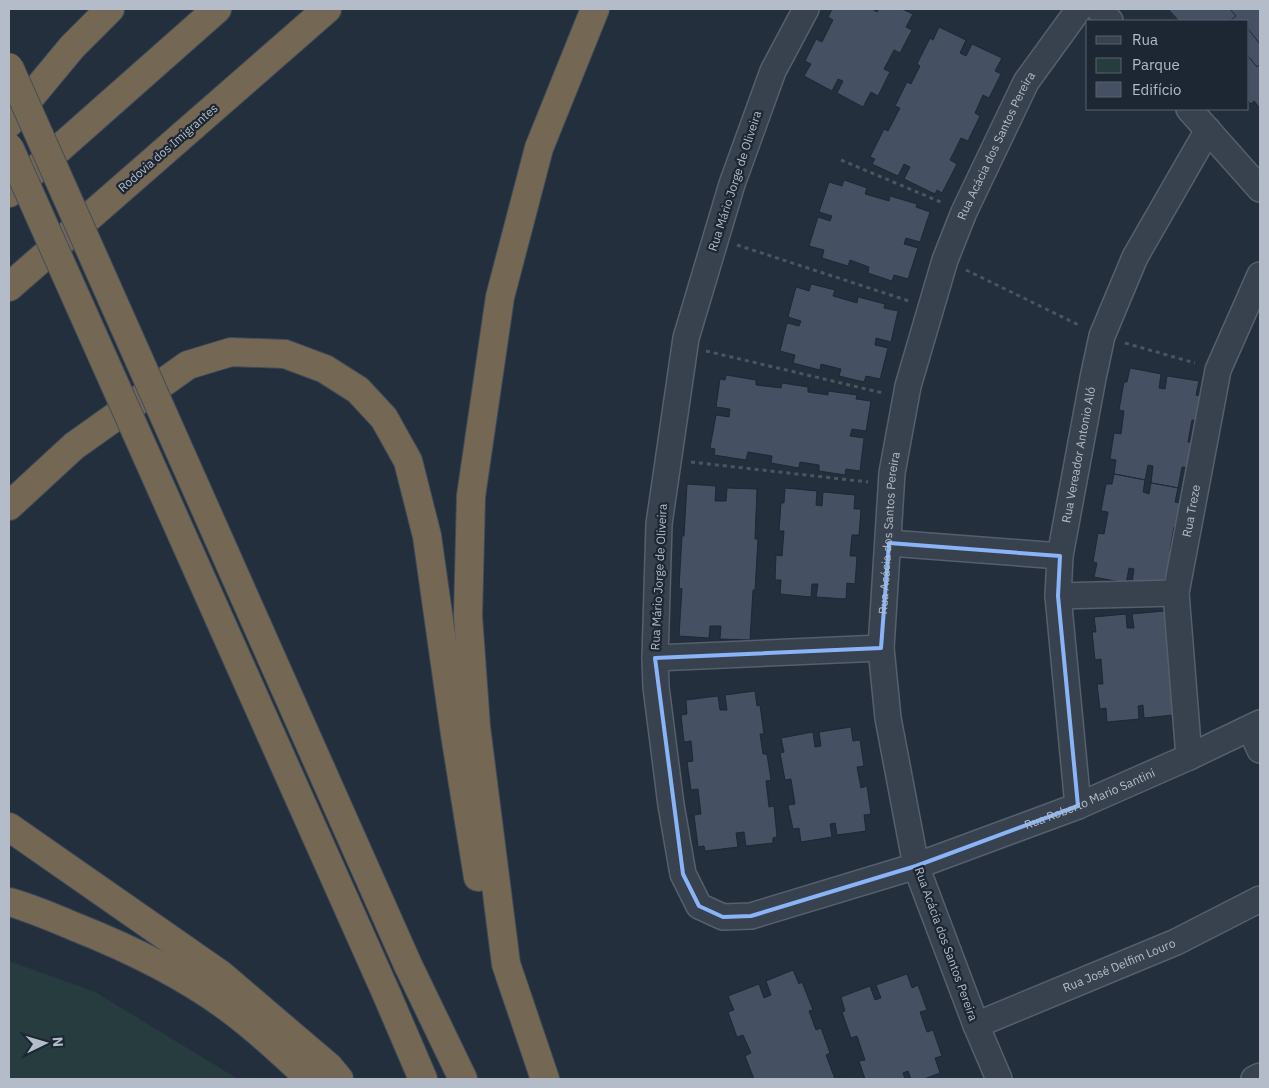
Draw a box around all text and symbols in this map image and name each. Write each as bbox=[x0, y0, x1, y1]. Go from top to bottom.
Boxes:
legend bbox=[1086, 20, 1249, 110]
text: Rua bbox=[1132, 30, 1158, 49]
text: Parque bbox=[1132, 55, 1180, 74]
street label: Rua Acácia dos Santos Pereira bbox=[954, 68, 1039, 222]
text: Edifício bbox=[1132, 80, 1181, 99]
street label: Rodovia dos Imigrantes bbox=[115, 100, 221, 195]
street label: Rua Mário Jorge de Oliveira bbox=[705, 108, 765, 253]
street label: Rua Vereador Antonio Aló bbox=[1058, 385, 1098, 524]
street label: Rua Acácia dos Santos Pereira bbox=[875, 450, 903, 615]
street label: Rua Treze bbox=[1179, 483, 1203, 538]
street label: Rua Mário Jorge de Oliveira bbox=[647, 503, 670, 651]
street label: Rua Roberto Mario Santini bbox=[1022, 765, 1157, 832]
street label: Rua Acácia dos Santos Pereira bbox=[912, 865, 982, 1023]
street label: Rua José Delfim Louro bbox=[1060, 935, 1178, 995]
north arrow bbox=[20, 1018, 70, 1068]
text: N bbox=[49, 1036, 67, 1048]

